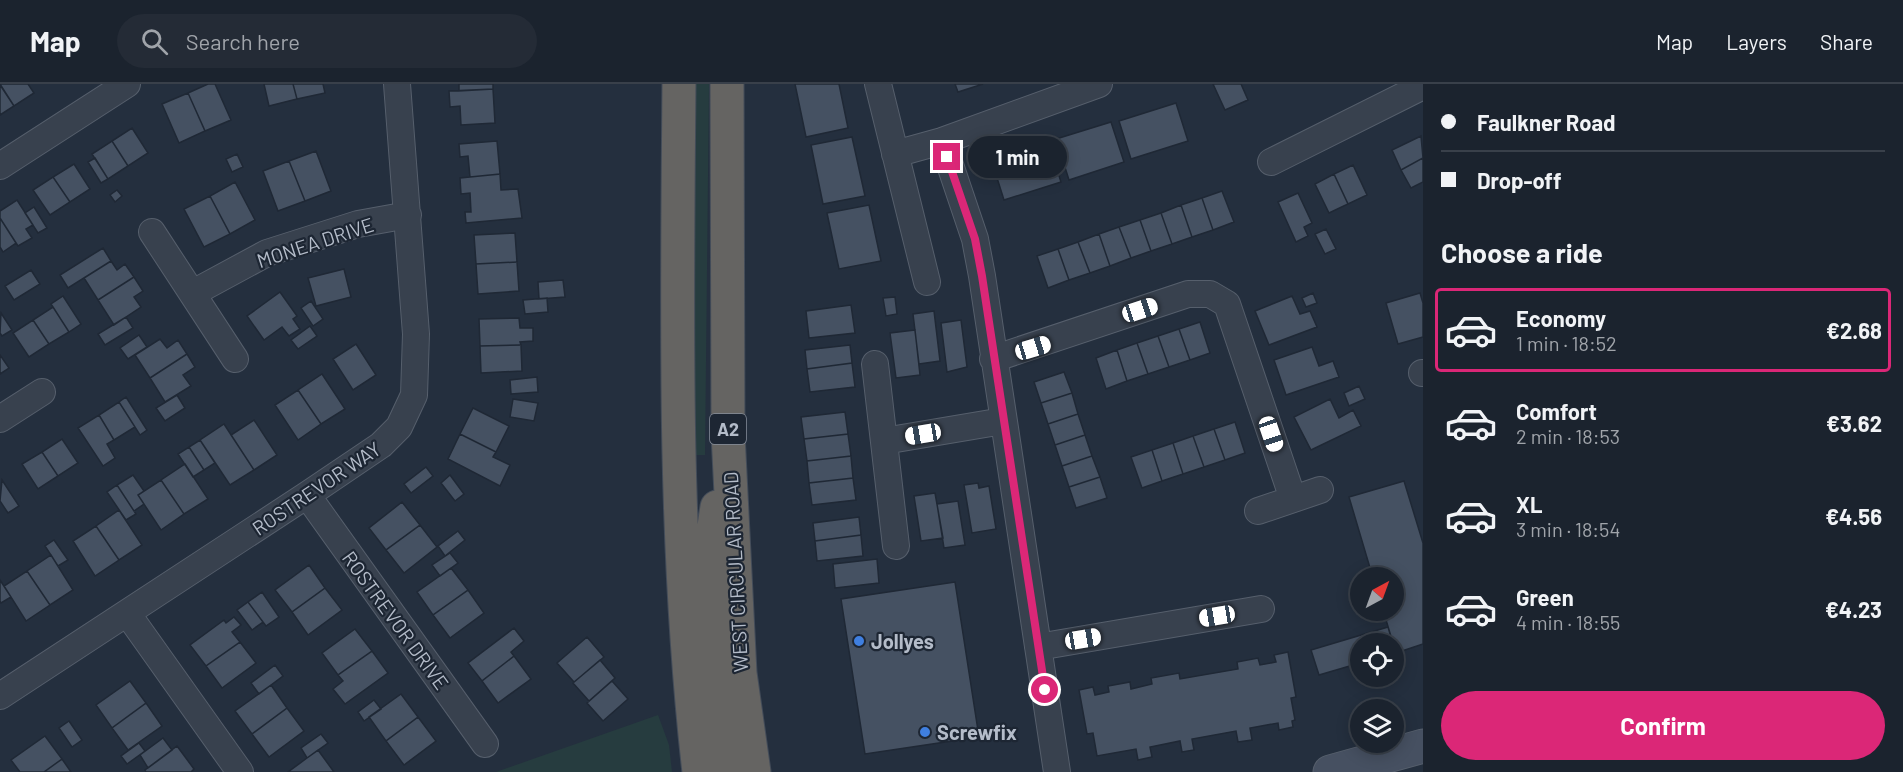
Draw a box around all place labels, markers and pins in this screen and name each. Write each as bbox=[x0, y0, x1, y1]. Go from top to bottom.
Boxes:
place label: Jollyes bbox=[871, 629, 934, 653]
marker: Jollyes bbox=[852, 634, 866, 648]
place label: Screwfix bbox=[937, 720, 1017, 744]
marker: Screwfix bbox=[918, 725, 932, 739]

